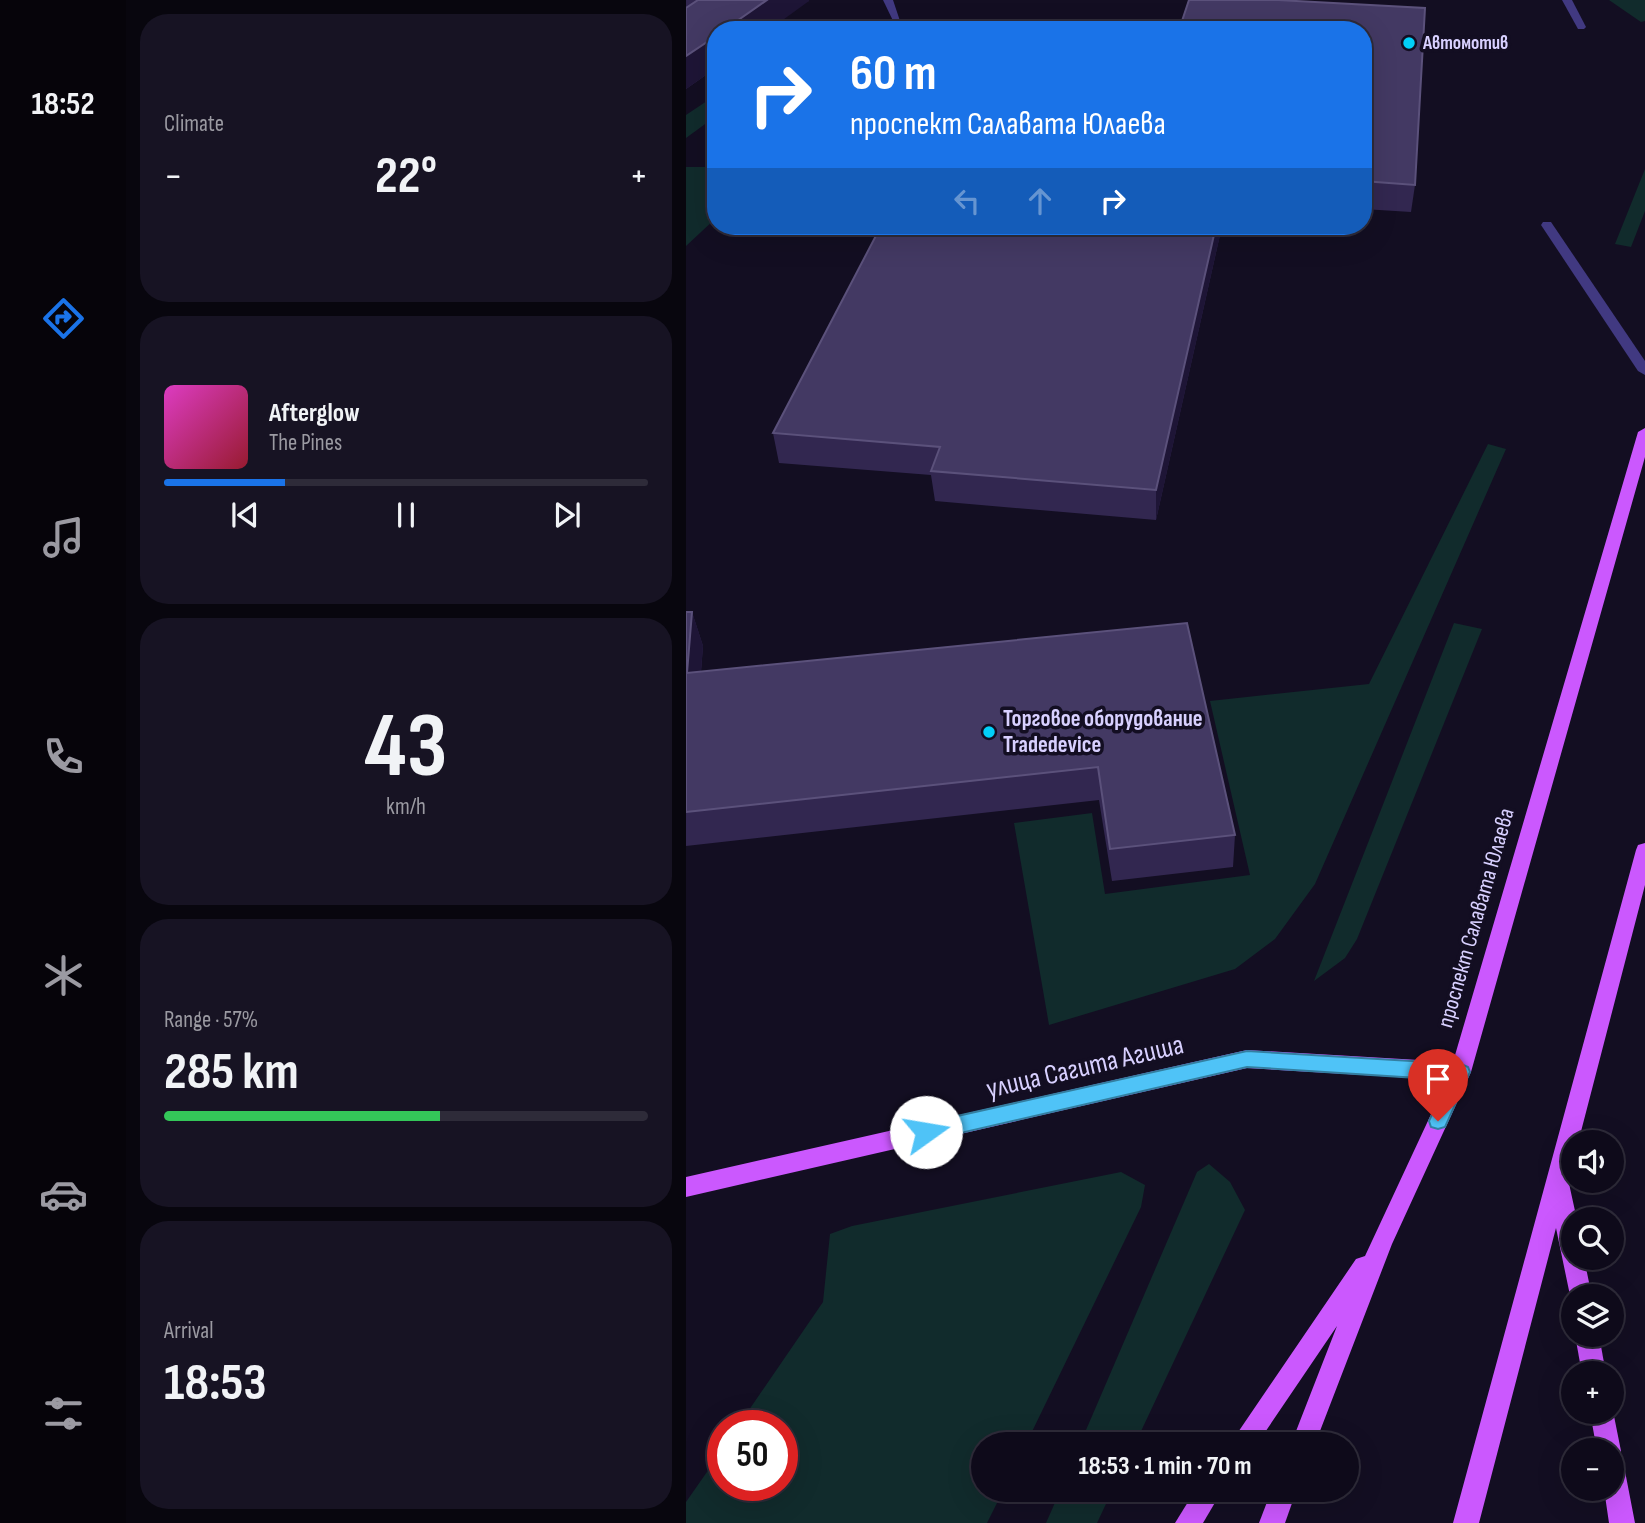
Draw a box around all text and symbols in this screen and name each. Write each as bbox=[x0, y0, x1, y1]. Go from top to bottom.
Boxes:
place label: Автомотив bbox=[1422, 32, 1508, 55]
marker: Автомотив bbox=[1401, 35, 1417, 51]
text: 60 m bbox=[850, 45, 937, 104]
icon: right bbox=[735, 49, 826, 140]
text: 18:52 bbox=[32, 85, 94, 124]
text: проспект Салавата Юлаева bbox=[850, 105, 1166, 144]
text: Climate bbox=[164, 110, 224, 138]
text: 22° bbox=[375, 145, 437, 208]
text: − bbox=[164, 154, 183, 199]
text: + bbox=[629, 154, 648, 199]
icon: left bbox=[948, 182, 986, 220]
icon: ahead bbox=[1021, 182, 1059, 220]
icon: right bbox=[1094, 182, 1132, 220]
icon: directions bbox=[39, 294, 88, 343]
text: Afterglow bbox=[269, 398, 360, 429]
text: The Pines bbox=[269, 429, 342, 457]
icon: previous bbox=[226, 496, 264, 534]
icon: pause bbox=[387, 496, 425, 534]
icon: next bbox=[548, 496, 586, 534]
icon: music bbox=[39, 513, 88, 562]
text: 43 bbox=[364, 693, 448, 802]
place label: Торговое оборудование Tradedevice bbox=[1003, 705, 1203, 759]
marker: Торговое оборудование Tradedevice bbox=[981, 724, 997, 740]
icon: phone bbox=[39, 732, 88, 781]
text: km/h bbox=[386, 793, 426, 821]
street label: проспект Салавата Юлаева bbox=[1431, 805, 1521, 1031]
icon: climate bbox=[39, 951, 88, 1000]
text: Range · 57% bbox=[164, 1006, 258, 1034]
street label: улица Сагита Агиша bbox=[983, 1028, 1187, 1106]
text: 285 km bbox=[164, 1041, 299, 1104]
pin bbox=[1408, 1049, 1468, 1121]
icon: arrive bbox=[1419, 1060, 1457, 1098]
position arrow bbox=[889, 1095, 963, 1169]
map controls bbox=[1561, 1130, 1624, 1501]
button: sound bbox=[1561, 1130, 1624, 1193]
icon: car bbox=[39, 1170, 88, 1219]
button: search bbox=[1561, 1207, 1624, 1270]
button: layers bbox=[1561, 1284, 1624, 1347]
text: Arrival bbox=[164, 1317, 213, 1345]
text: 18:53 bbox=[164, 1352, 267, 1415]
button: + bbox=[1561, 1361, 1624, 1424]
icon: filters bbox=[39, 1389, 88, 1438]
speed limit sign: 50 bbox=[707, 1410, 798, 1501]
button: − bbox=[1561, 1438, 1624, 1501]
text: 18:53 · 1 min · 70 m bbox=[1078, 1451, 1252, 1482]

